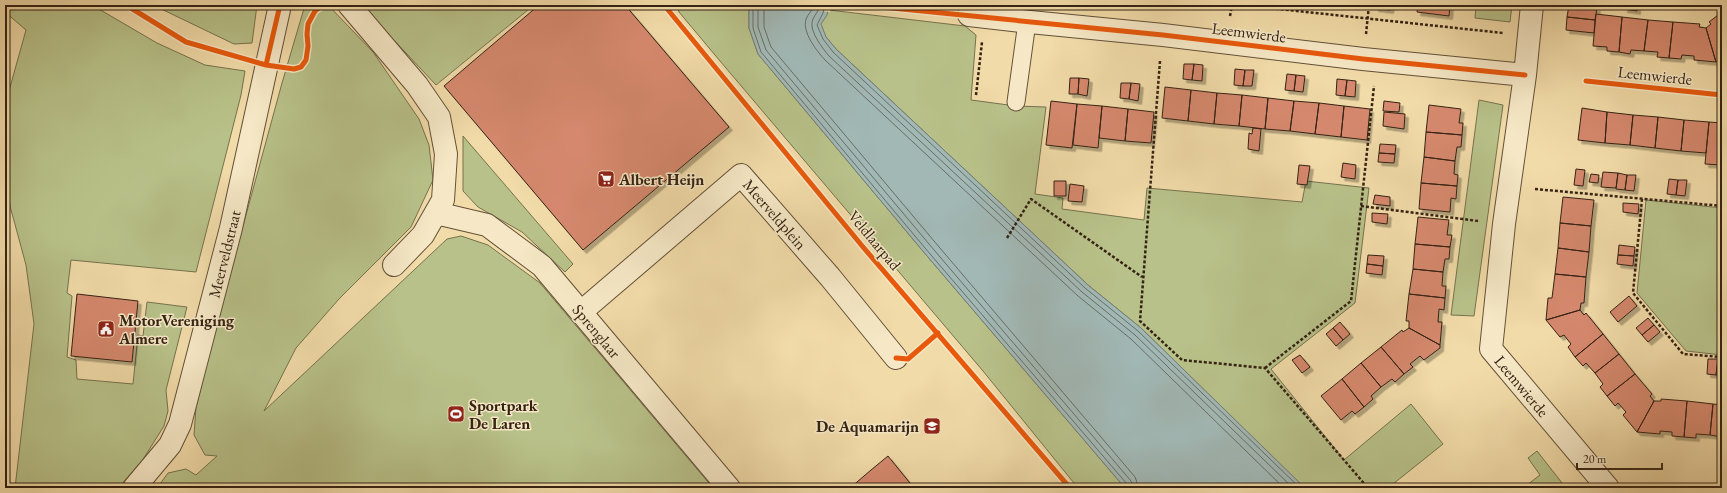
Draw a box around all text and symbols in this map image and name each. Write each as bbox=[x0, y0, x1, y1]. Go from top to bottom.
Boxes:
street label: Leemwierde bbox=[1211, 18, 1287, 47]
street label: Leemwierde bbox=[1617, 61, 1693, 90]
supermarket icon: Albert Heijn bbox=[596, 169, 616, 189]
place label: Albert Heijn bbox=[618, 169, 704, 190]
street label: Meerveldplein bbox=[738, 175, 811, 254]
street label: Veldlaarpad bbox=[844, 206, 906, 275]
street label: Meerveldstraat bbox=[203, 208, 246, 300]
street label: Sprenglaar bbox=[568, 300, 626, 363]
place label: MotorVereniging Almere bbox=[118, 310, 235, 349]
public building icon: MotorVereniging Almere bbox=[96, 319, 116, 339]
street label: Leemwierde bbox=[1490, 351, 1554, 422]
place label: Sportpark De Laren bbox=[469, 395, 538, 434]
sports icon: Sportpark De Laren bbox=[446, 404, 466, 424]
place label: De Aquamarijn bbox=[816, 416, 919, 437]
school or university icon: De Aquamarijn bbox=[922, 416, 942, 436]
scale bar bbox=[1577, 445, 1662, 471]
text: 20 m bbox=[1583, 451, 1607, 467]

